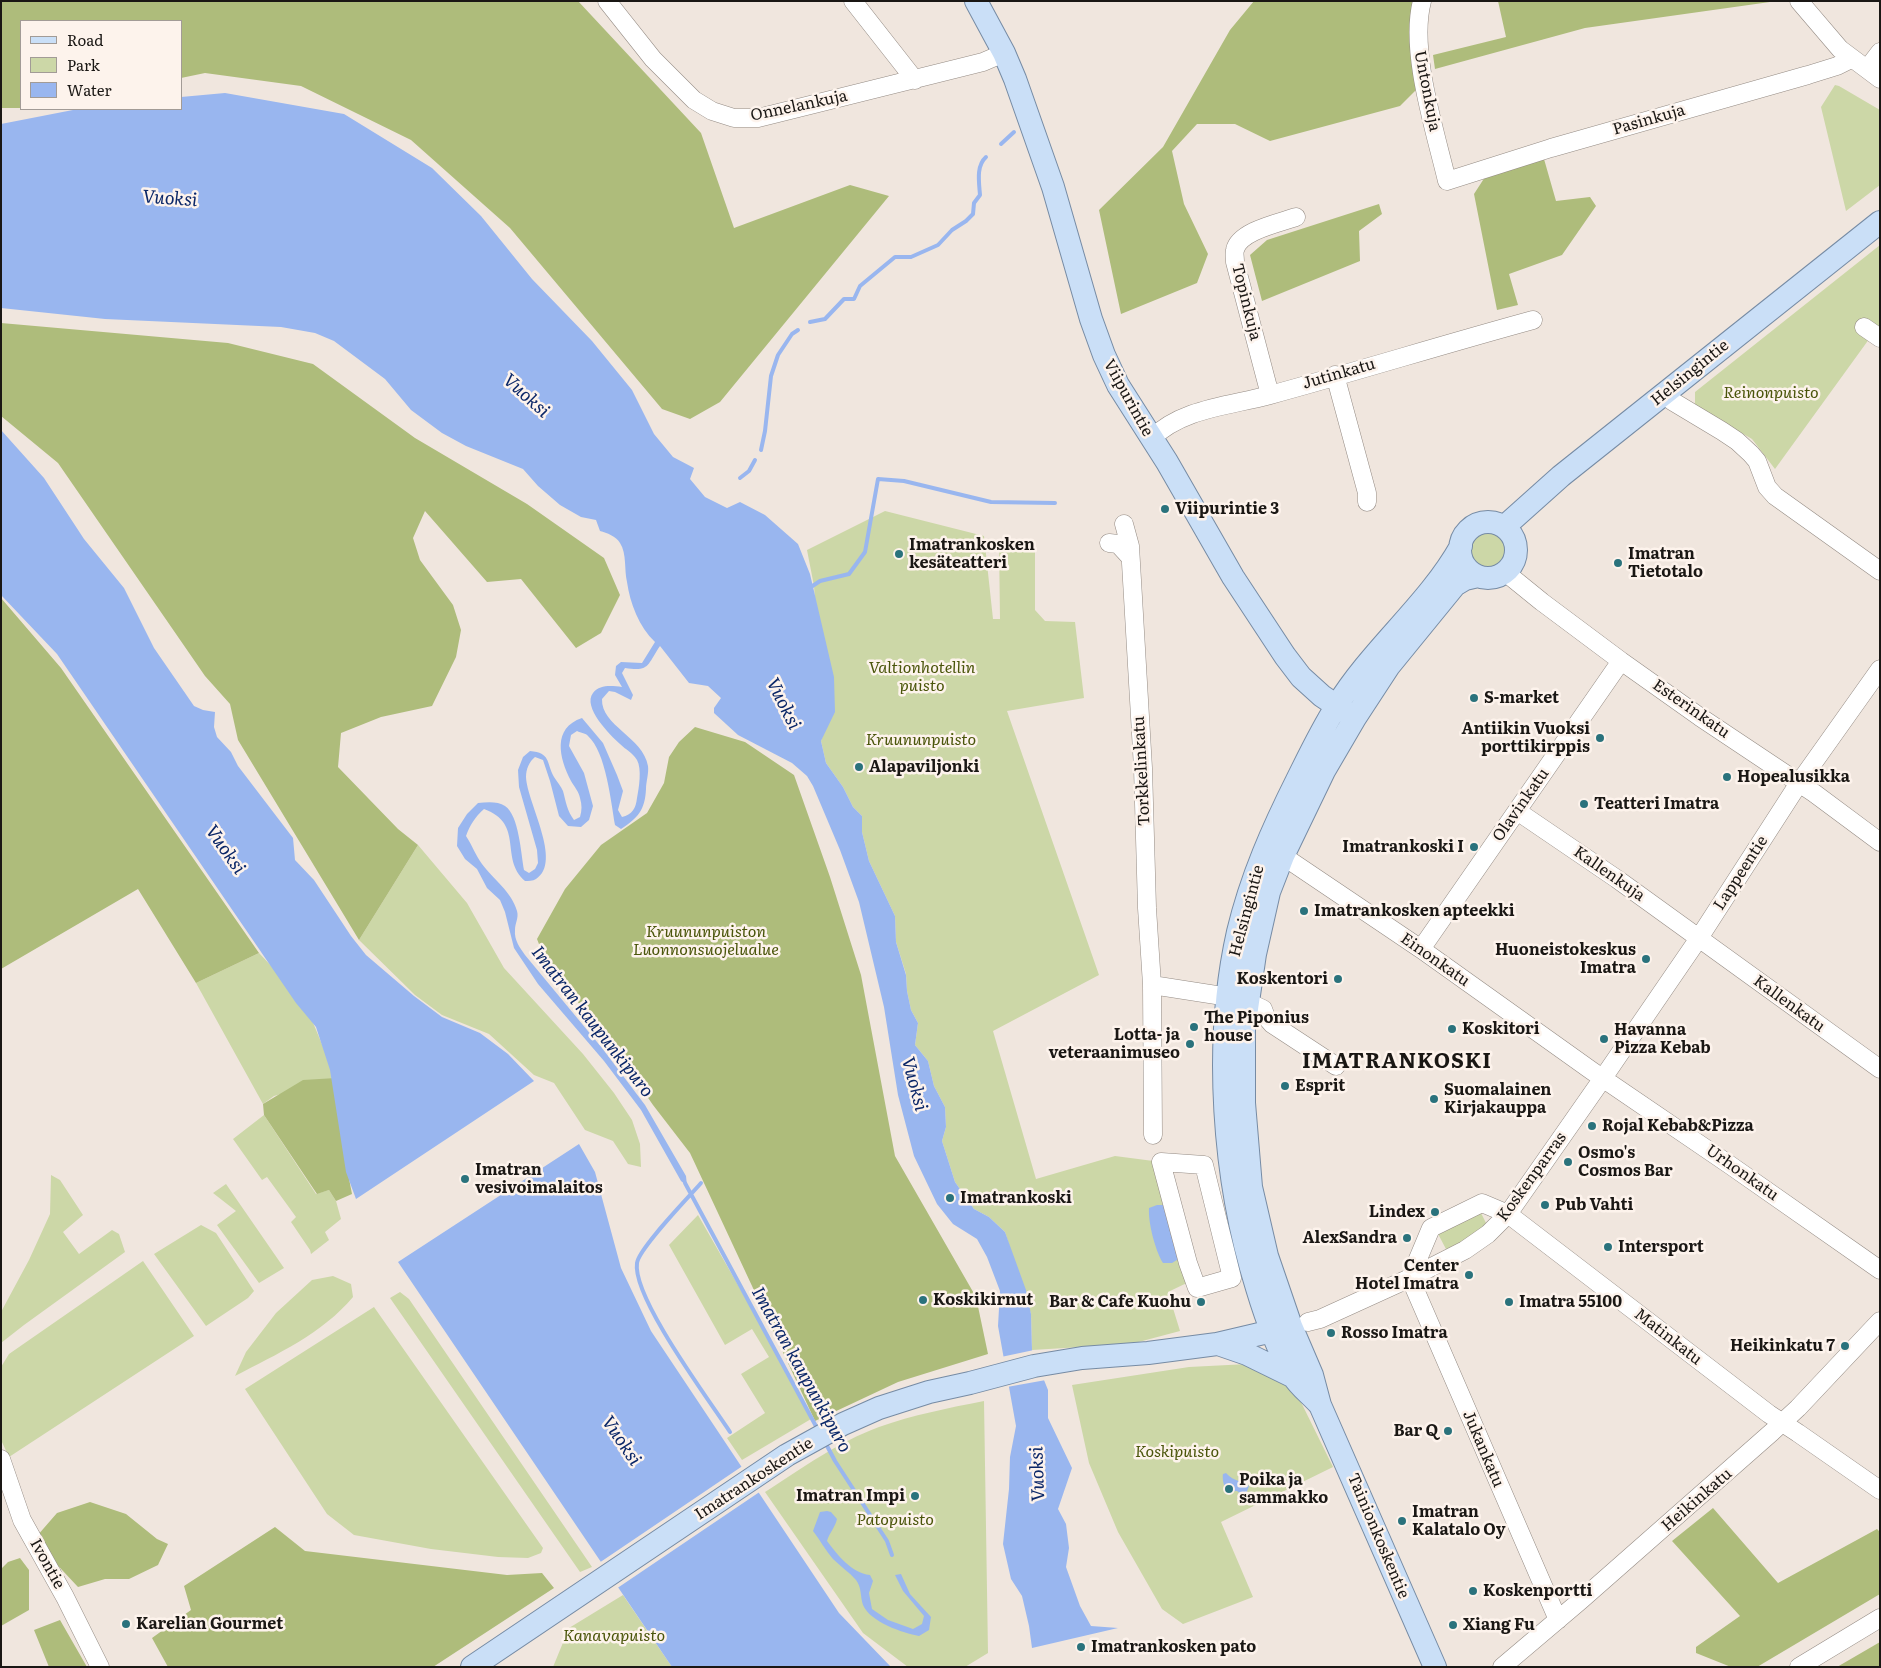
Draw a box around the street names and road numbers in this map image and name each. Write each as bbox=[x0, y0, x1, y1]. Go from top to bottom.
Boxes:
street label: Untonkuja bbox=[1410, 49, 1444, 133]
street label: Onnelankuja bbox=[749, 86, 849, 126]
street label: Pasinkuja bbox=[1611, 101, 1687, 139]
street label: Topinkuja bbox=[1227, 261, 1265, 343]
street label: Helsingintie bbox=[1647, 336, 1733, 410]
street label: Jutinkatu bbox=[1300, 354, 1378, 394]
street label: Viipurintie bbox=[1099, 356, 1157, 440]
street label: Esterinkatu bbox=[1649, 675, 1733, 743]
street label: Torkkelinkatu bbox=[1130, 715, 1154, 827]
street label: Olavinkatu bbox=[1489, 765, 1553, 845]
street label: Lappeentie bbox=[1710, 832, 1772, 914]
street label: Kallenkuja bbox=[1570, 842, 1648, 906]
street label: Helsingintie bbox=[1226, 863, 1268, 959]
street label: Einonkatu bbox=[1397, 929, 1473, 991]
street label: Kallenkatu bbox=[1749, 972, 1829, 1036]
street label: Koskenparras bbox=[1493, 1129, 1571, 1225]
street label: Urhonkatu bbox=[1702, 1141, 1782, 1205]
street label: Matinkatu bbox=[1630, 1305, 1706, 1369]
street label: Jukankatu bbox=[1458, 1408, 1508, 1490]
street label: Imatrankoskentie bbox=[691, 1434, 817, 1524]
street label: Heikinkatu bbox=[1658, 1464, 1736, 1536]
street label: Tainionkoskentie bbox=[1343, 1470, 1413, 1602]
street label: Ivontie bbox=[25, 1536, 69, 1592]

